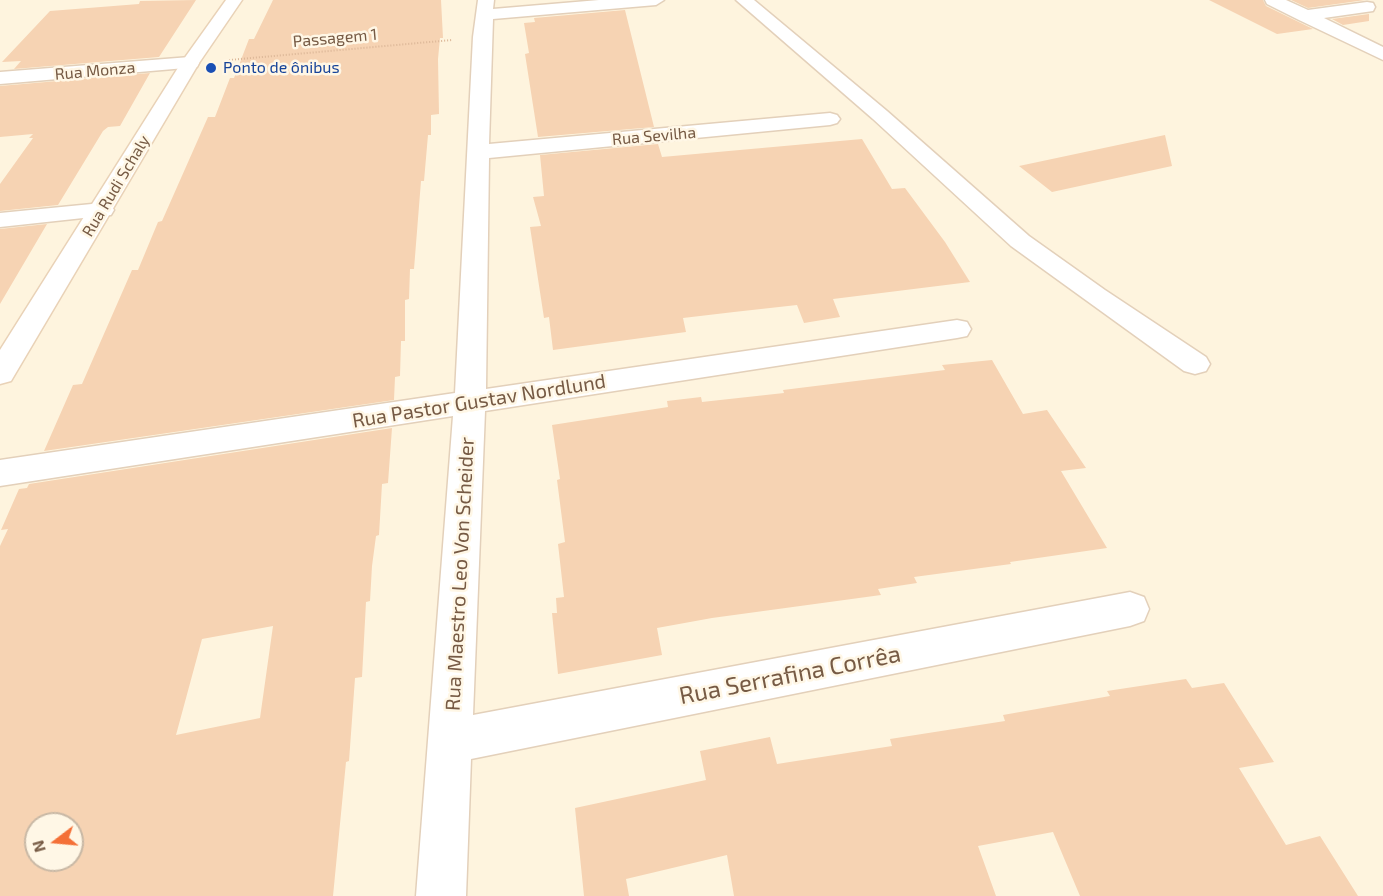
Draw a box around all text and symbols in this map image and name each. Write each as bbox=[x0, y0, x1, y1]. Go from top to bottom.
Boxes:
street label: Passagem 1 bbox=[292, 25, 378, 51]
street label: Rua Monza bbox=[54, 58, 136, 84]
place label: Ponto de ônibus bbox=[223, 58, 340, 78]
marker: Ponto de ônibus bbox=[204, 61, 218, 75]
street label: Rua Sevilha bbox=[611, 123, 697, 149]
street label: Rua Rudi Schaly bbox=[78, 132, 154, 240]
street label: Rua Pastor Gustav Nordlund bbox=[350, 369, 608, 433]
street label: Rua Maestro Leo Von Scheider bbox=[441, 437, 479, 711]
street label: Rua Serrafina Corrêa bbox=[677, 639, 903, 711]
north arrow bbox=[24, 812, 84, 872]
text: N bbox=[27, 838, 49, 855]

